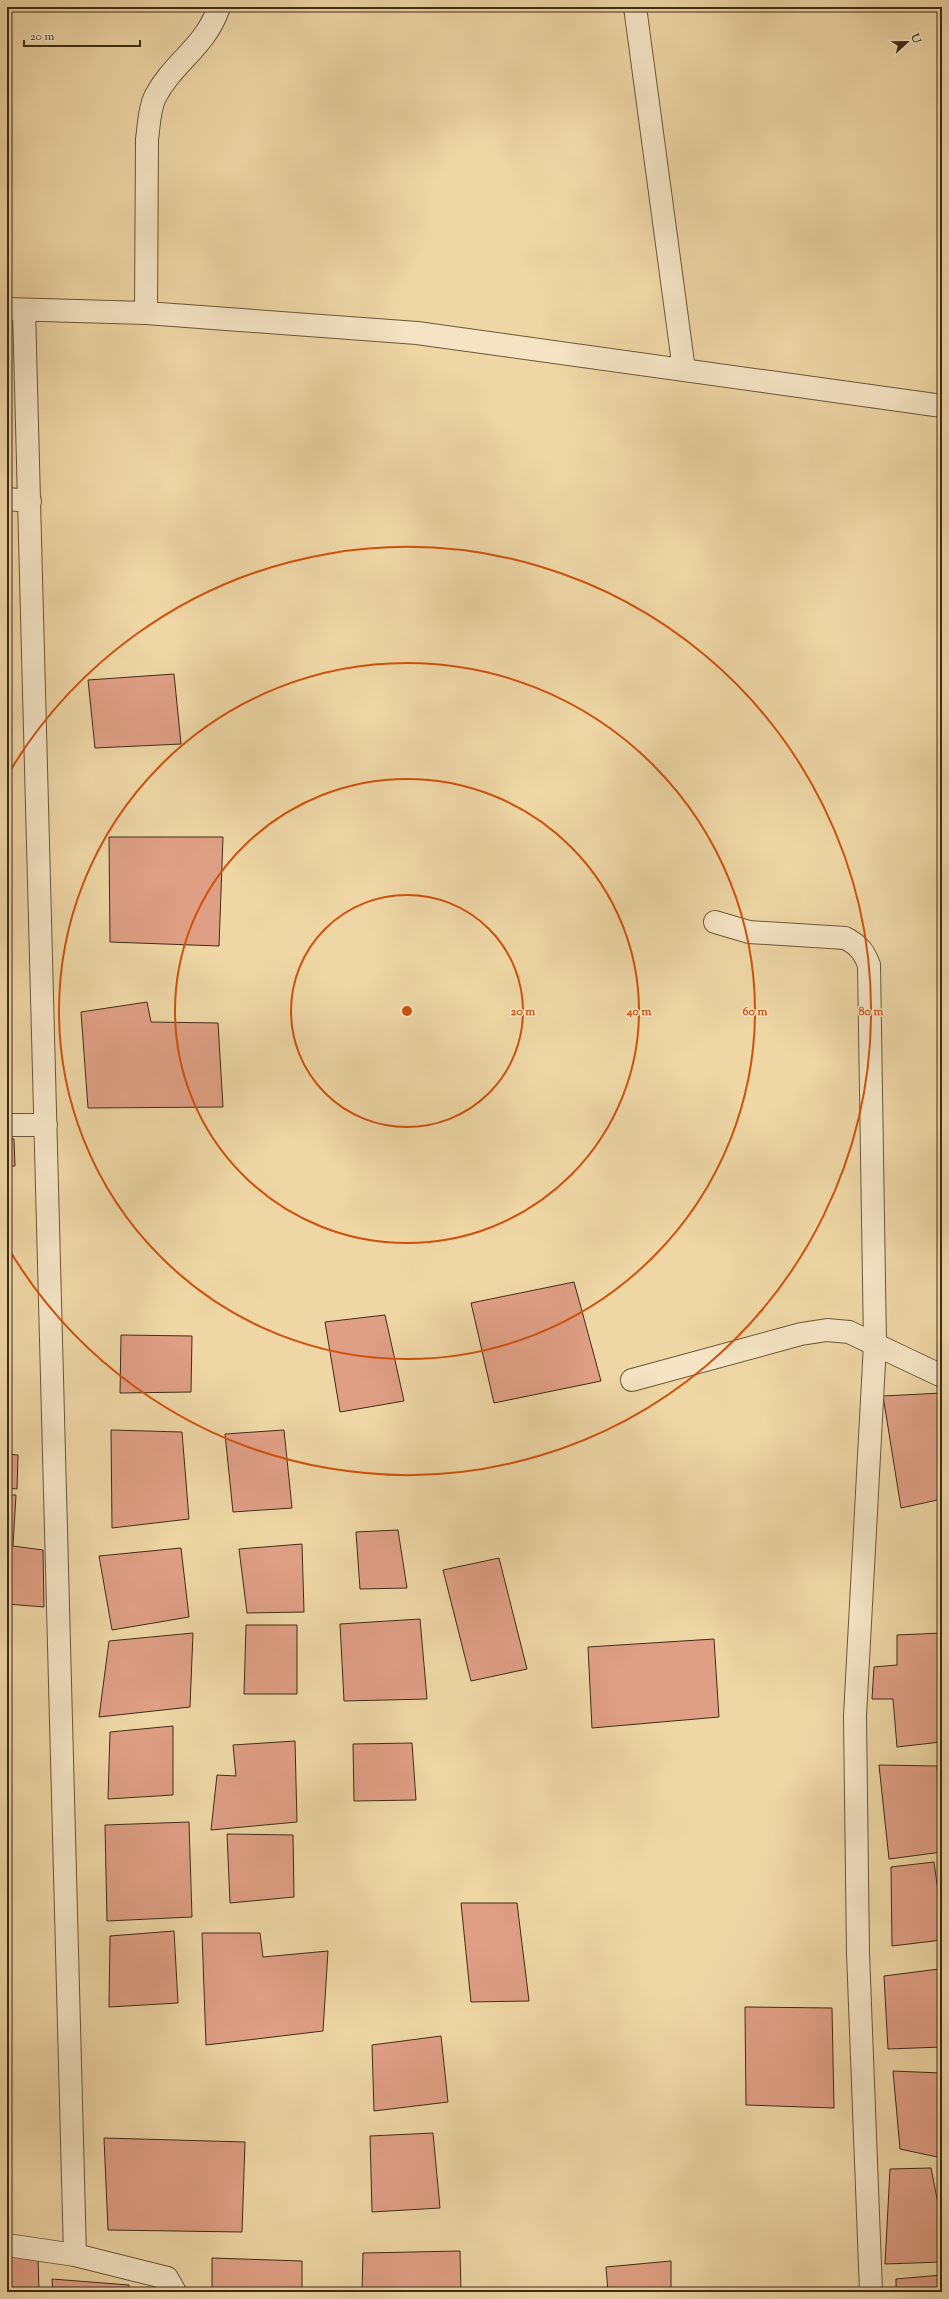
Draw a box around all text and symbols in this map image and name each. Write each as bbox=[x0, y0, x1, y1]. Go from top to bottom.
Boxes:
scale bar bbox=[24, 22, 140, 48]
north arrow bbox=[887, 22, 927, 62]
text: 20 m bbox=[30, 28, 55, 46]
text: U bbox=[906, 31, 924, 46]
text: 20 m bbox=[511, 1003, 535, 1021]
text: 40 m bbox=[626, 1003, 651, 1021]
text: 60 m bbox=[743, 1003, 767, 1021]
text: 80 m bbox=[859, 1003, 883, 1021]
centre of rings bbox=[400, 1004, 414, 1018]

